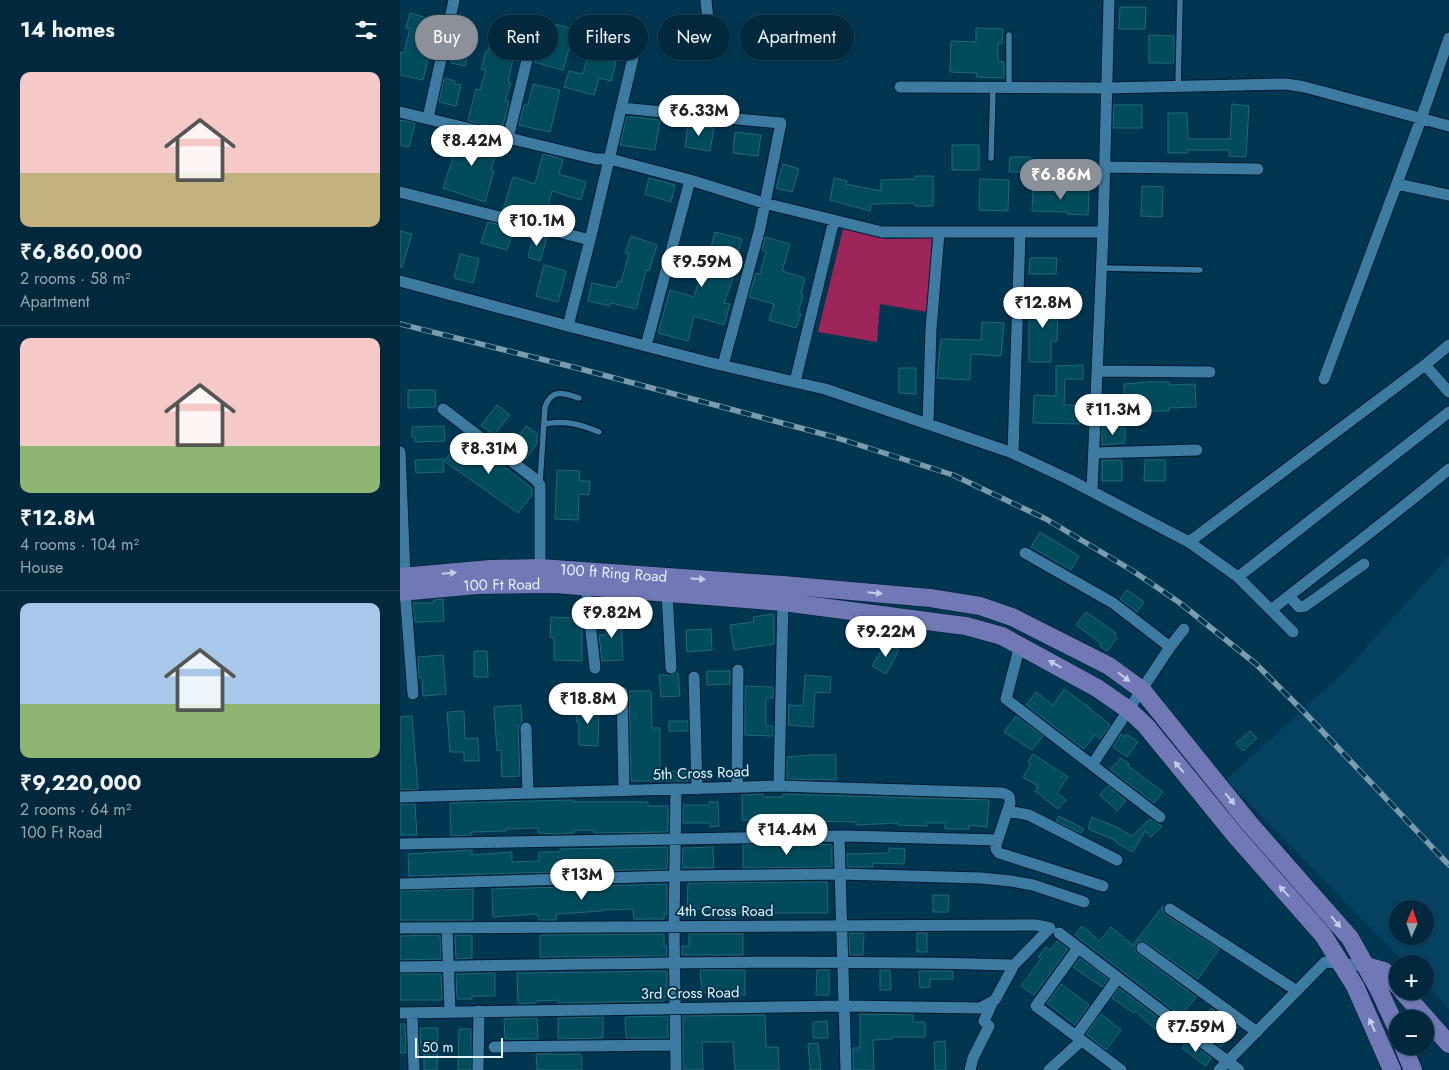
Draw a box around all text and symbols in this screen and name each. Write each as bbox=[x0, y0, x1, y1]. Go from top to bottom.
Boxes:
text: 14 homes bbox=[20, 15, 115, 45]
chip: Buy bbox=[415, 15, 478, 60]
chip: Rent bbox=[488, 15, 558, 60]
chip: Filters bbox=[568, 15, 648, 60]
chip: New bbox=[658, 15, 730, 60]
chip: Apartment bbox=[740, 15, 854, 60]
icon: filters bbox=[352, 16, 380, 44]
pin: ₹6.33M bbox=[658, 94, 740, 137]
text: ₹6.33M bbox=[669, 99, 729, 122]
icon: home bbox=[155, 105, 245, 195]
pin: ₹8.42M bbox=[431, 124, 513, 167]
text: ₹8.42M bbox=[442, 129, 502, 152]
pin: ₹6.86M bbox=[1020, 158, 1102, 201]
text: ₹6.86M bbox=[1031, 163, 1091, 186]
pin: ₹10.1M bbox=[496, 204, 578, 247]
text: ₹10.1M bbox=[509, 209, 565, 232]
text: ₹6,860,000 bbox=[20, 237, 143, 267]
pin: ₹9.59M bbox=[661, 246, 743, 288]
text: ₹9.59M bbox=[672, 250, 732, 273]
text: 2 rooms · 58 m² bbox=[20, 267, 131, 290]
pin: ₹12.8M bbox=[1002, 286, 1084, 329]
text: Apartment bbox=[20, 290, 90, 313]
text: ₹12.8M bbox=[1014, 291, 1072, 314]
icon: home bbox=[155, 370, 245, 460]
pin: ₹11.3M bbox=[1072, 394, 1154, 436]
text: ₹11.3M bbox=[1086, 398, 1140, 421]
pin: ₹8.31M bbox=[448, 432, 530, 475]
text: ₹8.31M bbox=[461, 437, 517, 460]
text: ₹12.8M bbox=[20, 503, 95, 533]
text: 4 rooms · 104 m² bbox=[20, 533, 139, 556]
text: House bbox=[20, 556, 63, 579]
street label: 100 ft Ring Road bbox=[559, 558, 668, 588]
one-way arrow bbox=[441, 568, 457, 576]
street label: 100 Ft Road bbox=[462, 573, 540, 597]
one-way arrow bbox=[690, 575, 706, 583]
one-way arrow bbox=[867, 589, 883, 597]
pin: ₹9.82M bbox=[571, 596, 653, 639]
text: ₹9.82M bbox=[583, 601, 641, 624]
pin: ₹9.22M bbox=[845, 616, 927, 658]
text: ₹9.22M bbox=[856, 620, 916, 643]
icon: home bbox=[155, 635, 245, 725]
one-way arrow bbox=[1049, 660, 1062, 669]
one-way arrow bbox=[1117, 672, 1131, 682]
pin: ₹18.8M bbox=[547, 682, 629, 725]
text: ₹18.8M bbox=[560, 687, 616, 710]
street label: 5th Cross Road bbox=[652, 760, 750, 786]
one-way arrow bbox=[1173, 760, 1184, 773]
text: ₹9,220,000 bbox=[20, 768, 141, 798]
one-way arrow bbox=[1224, 793, 1236, 805]
text: 2 rooms · 64 m² bbox=[20, 798, 131, 821]
pin: ₹14.4M bbox=[746, 814, 828, 856]
text: ₹14.4M bbox=[757, 818, 817, 841]
text: 100 Ft Road bbox=[20, 821, 102, 844]
pin: ₹13M bbox=[552, 858, 612, 901]
text: ₹13M bbox=[561, 863, 603, 886]
one-way arrow bbox=[1278, 885, 1290, 897]
street label: 4th Cross Road bbox=[676, 900, 774, 922]
north arrow bbox=[1389, 900, 1434, 945]
map controls bbox=[1389, 900, 1434, 1055]
one-way arrow bbox=[1331, 915, 1342, 928]
button: + bbox=[1389, 955, 1434, 1000]
street label: 3rd Cross Road bbox=[640, 981, 740, 1005]
pin: ₹7.59M bbox=[1155, 1010, 1237, 1053]
button: − bbox=[1389, 1010, 1434, 1055]
text: ₹7.59M bbox=[1167, 1015, 1225, 1038]
one-way arrow bbox=[1368, 1018, 1376, 1032]
scale bar bbox=[415, 1035, 502, 1058]
text: 50 m bbox=[422, 1037, 453, 1057]

